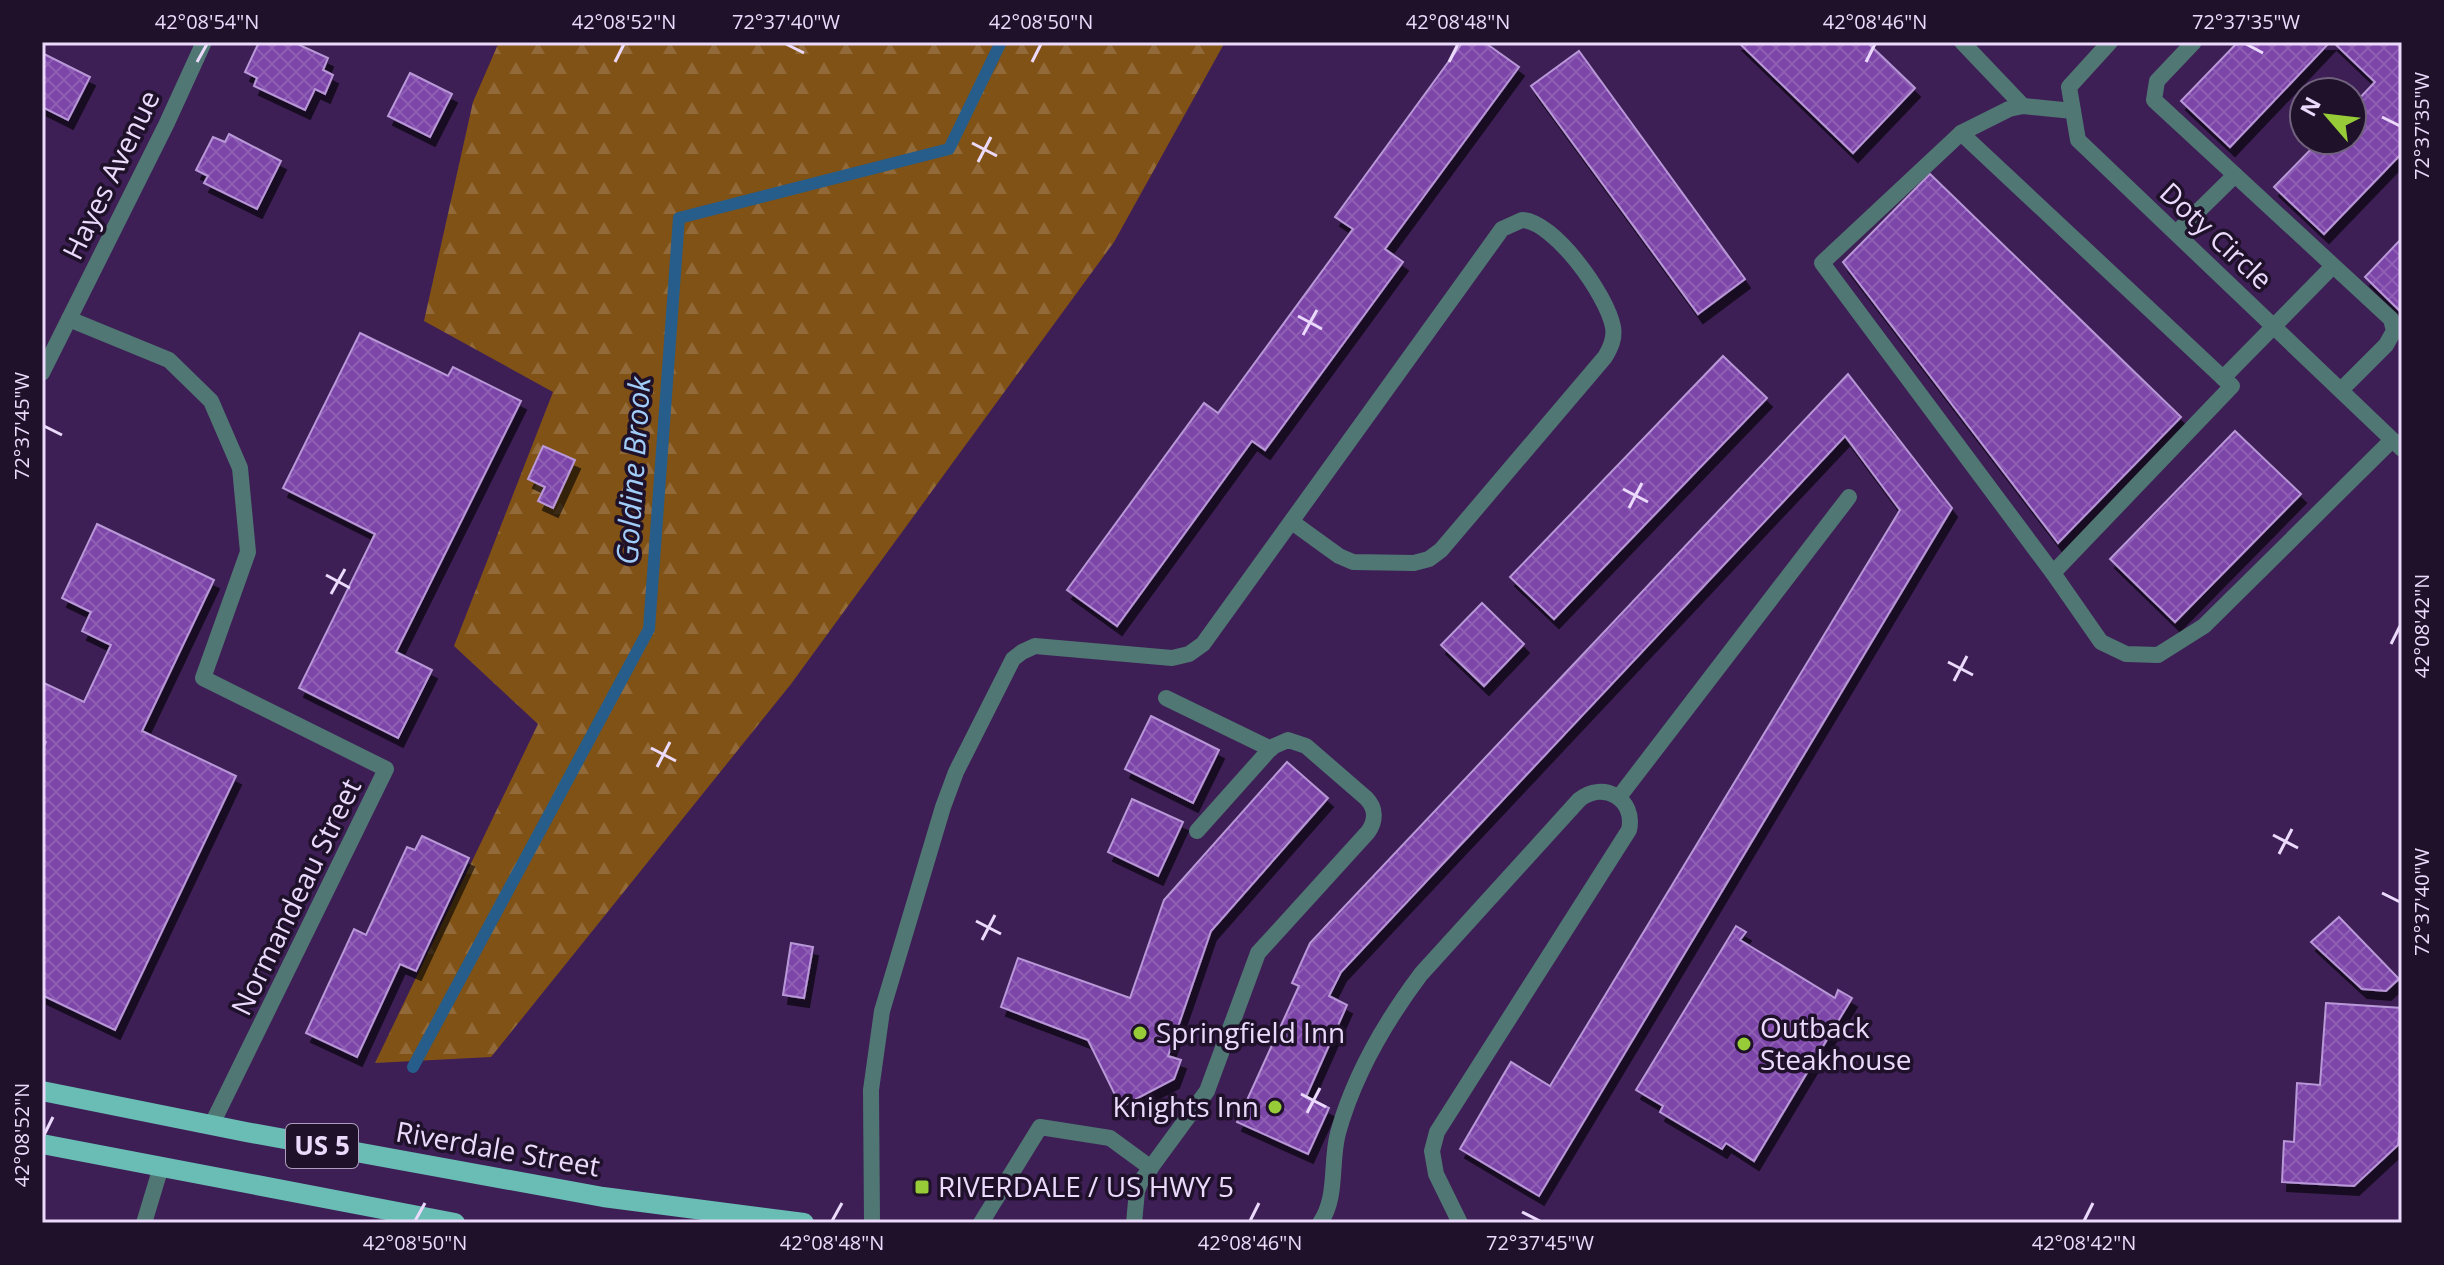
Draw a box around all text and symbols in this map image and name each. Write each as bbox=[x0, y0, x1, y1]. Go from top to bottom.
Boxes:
text: 42°08'54"N bbox=[155, 8, 259, 35]
text: 42°08'52"N bbox=[572, 8, 676, 35]
text: 72°37'40"W bbox=[732, 8, 841, 35]
text: 42°08'50"N bbox=[989, 8, 1093, 35]
text: 42°08'48"N bbox=[1406, 8, 1510, 35]
text: 42°08'46"N bbox=[1823, 8, 1927, 35]
text: 72°37'35"W bbox=[2192, 8, 2301, 35]
text: 72°37'35"W bbox=[2408, 71, 2435, 180]
north arrow bbox=[2288, 76, 2368, 156]
street label: Hayes Avenue bbox=[53, 84, 168, 266]
text: N bbox=[2292, 91, 2327, 121]
street label: Doty Circle bbox=[2152, 173, 2281, 297]
text: 72°37'45"W bbox=[8, 371, 35, 480]
water label: Goldine Brook bbox=[605, 374, 660, 566]
text: 42°08'42"N bbox=[2408, 574, 2435, 678]
street label: Normandeau Street bbox=[221, 772, 369, 1021]
text: 72°37'40"W bbox=[2408, 847, 2435, 956]
place label: Outback Steakhouse bbox=[1760, 1008, 1912, 1078]
place label: Springfield Inn bbox=[1156, 1013, 1345, 1051]
marker: Springfield Inn bbox=[1131, 1024, 1149, 1042]
marker: Outback Steakhouse bbox=[1735, 1035, 1753, 1053]
text: 42°08'52"N bbox=[8, 1083, 35, 1187]
place label: Knights Inn bbox=[1112, 1087, 1259, 1125]
marker: Knights Inn bbox=[1266, 1098, 1284, 1116]
street label: Riverdale Street bbox=[393, 1111, 603, 1185]
road number: US 5 bbox=[286, 1124, 358, 1168]
place label: RIVERDALE / US HWY 5 bbox=[938, 1167, 1234, 1205]
marker: RIVERDALE / US HWY 5 bbox=[913, 1178, 931, 1196]
text: 42°08'50"N bbox=[363, 1229, 467, 1256]
text: 42°08'48"N bbox=[780, 1229, 884, 1256]
text: 42°08'46"N bbox=[1198, 1229, 1302, 1256]
text: 72°37'45"W bbox=[1486, 1229, 1595, 1256]
text: 42°08'42"N bbox=[2032, 1229, 2136, 1256]

